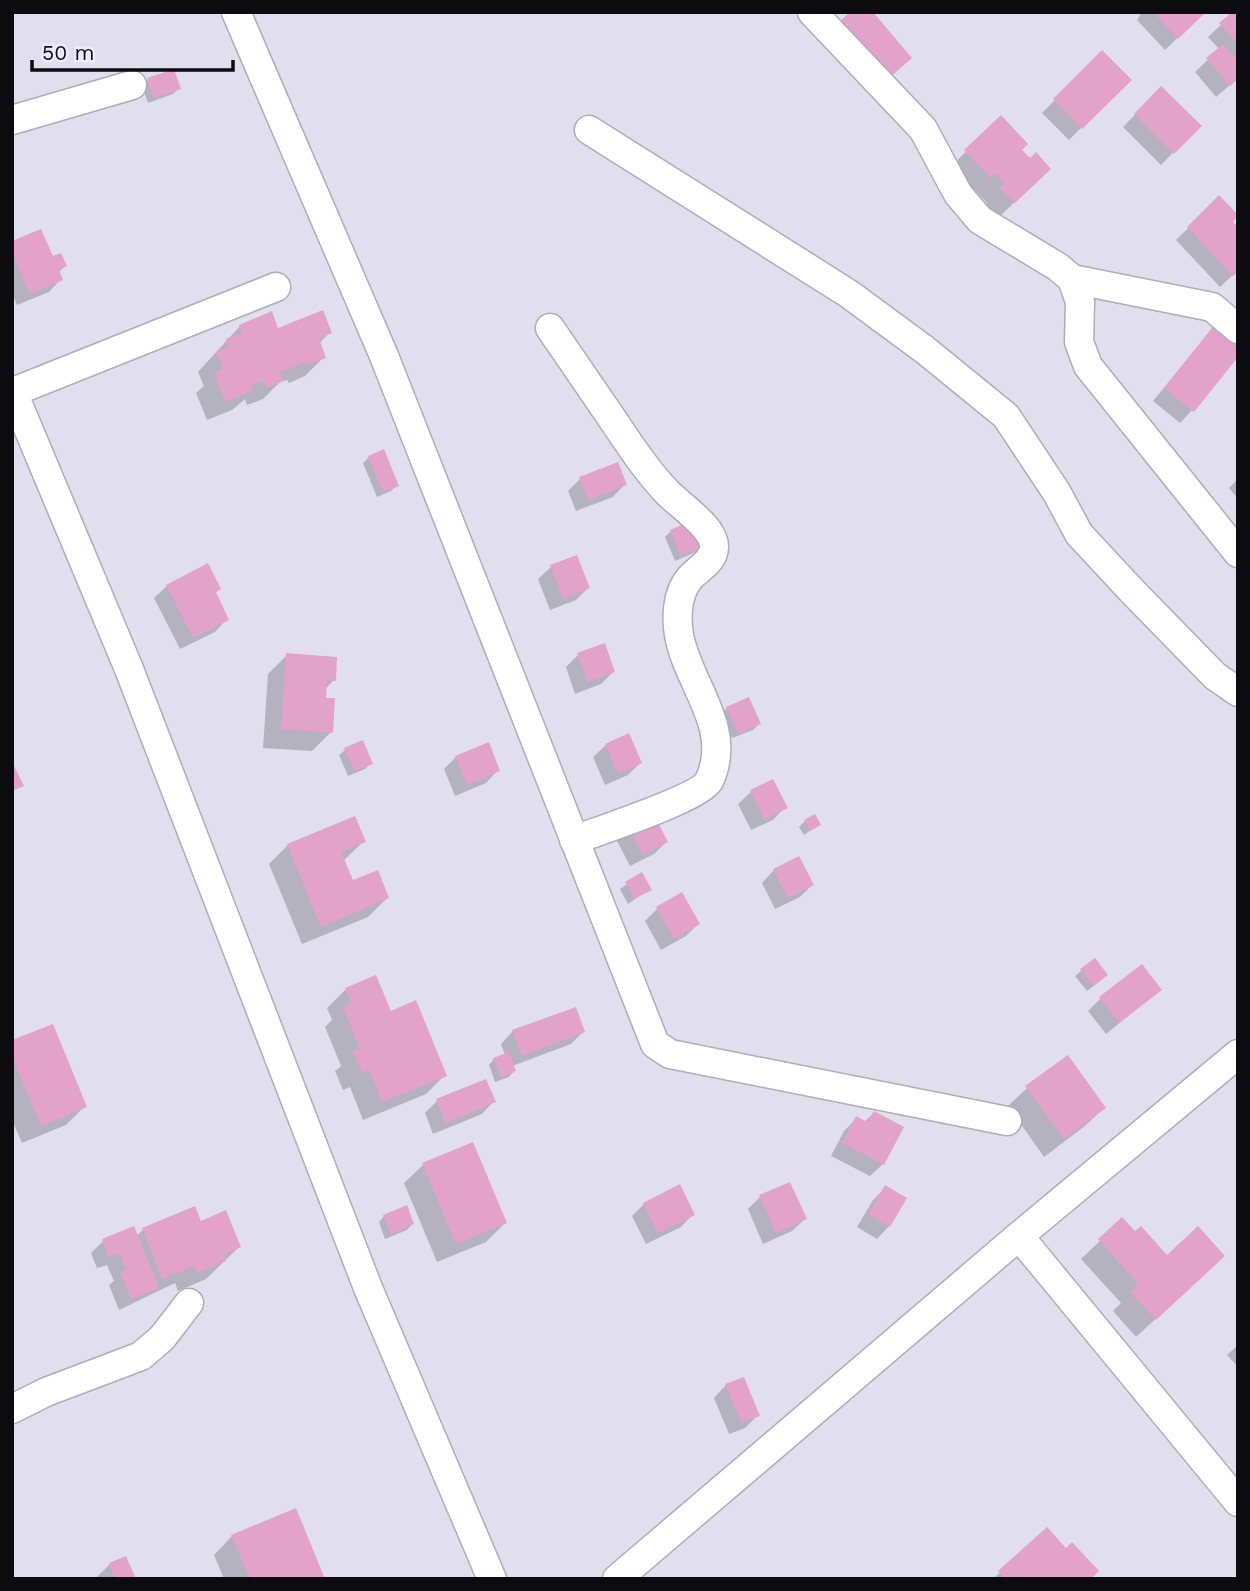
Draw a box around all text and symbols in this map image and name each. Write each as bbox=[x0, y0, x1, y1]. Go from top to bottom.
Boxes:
scale bar bbox=[32, 28, 233, 72]
text: 50 m bbox=[42, 40, 94, 65]

